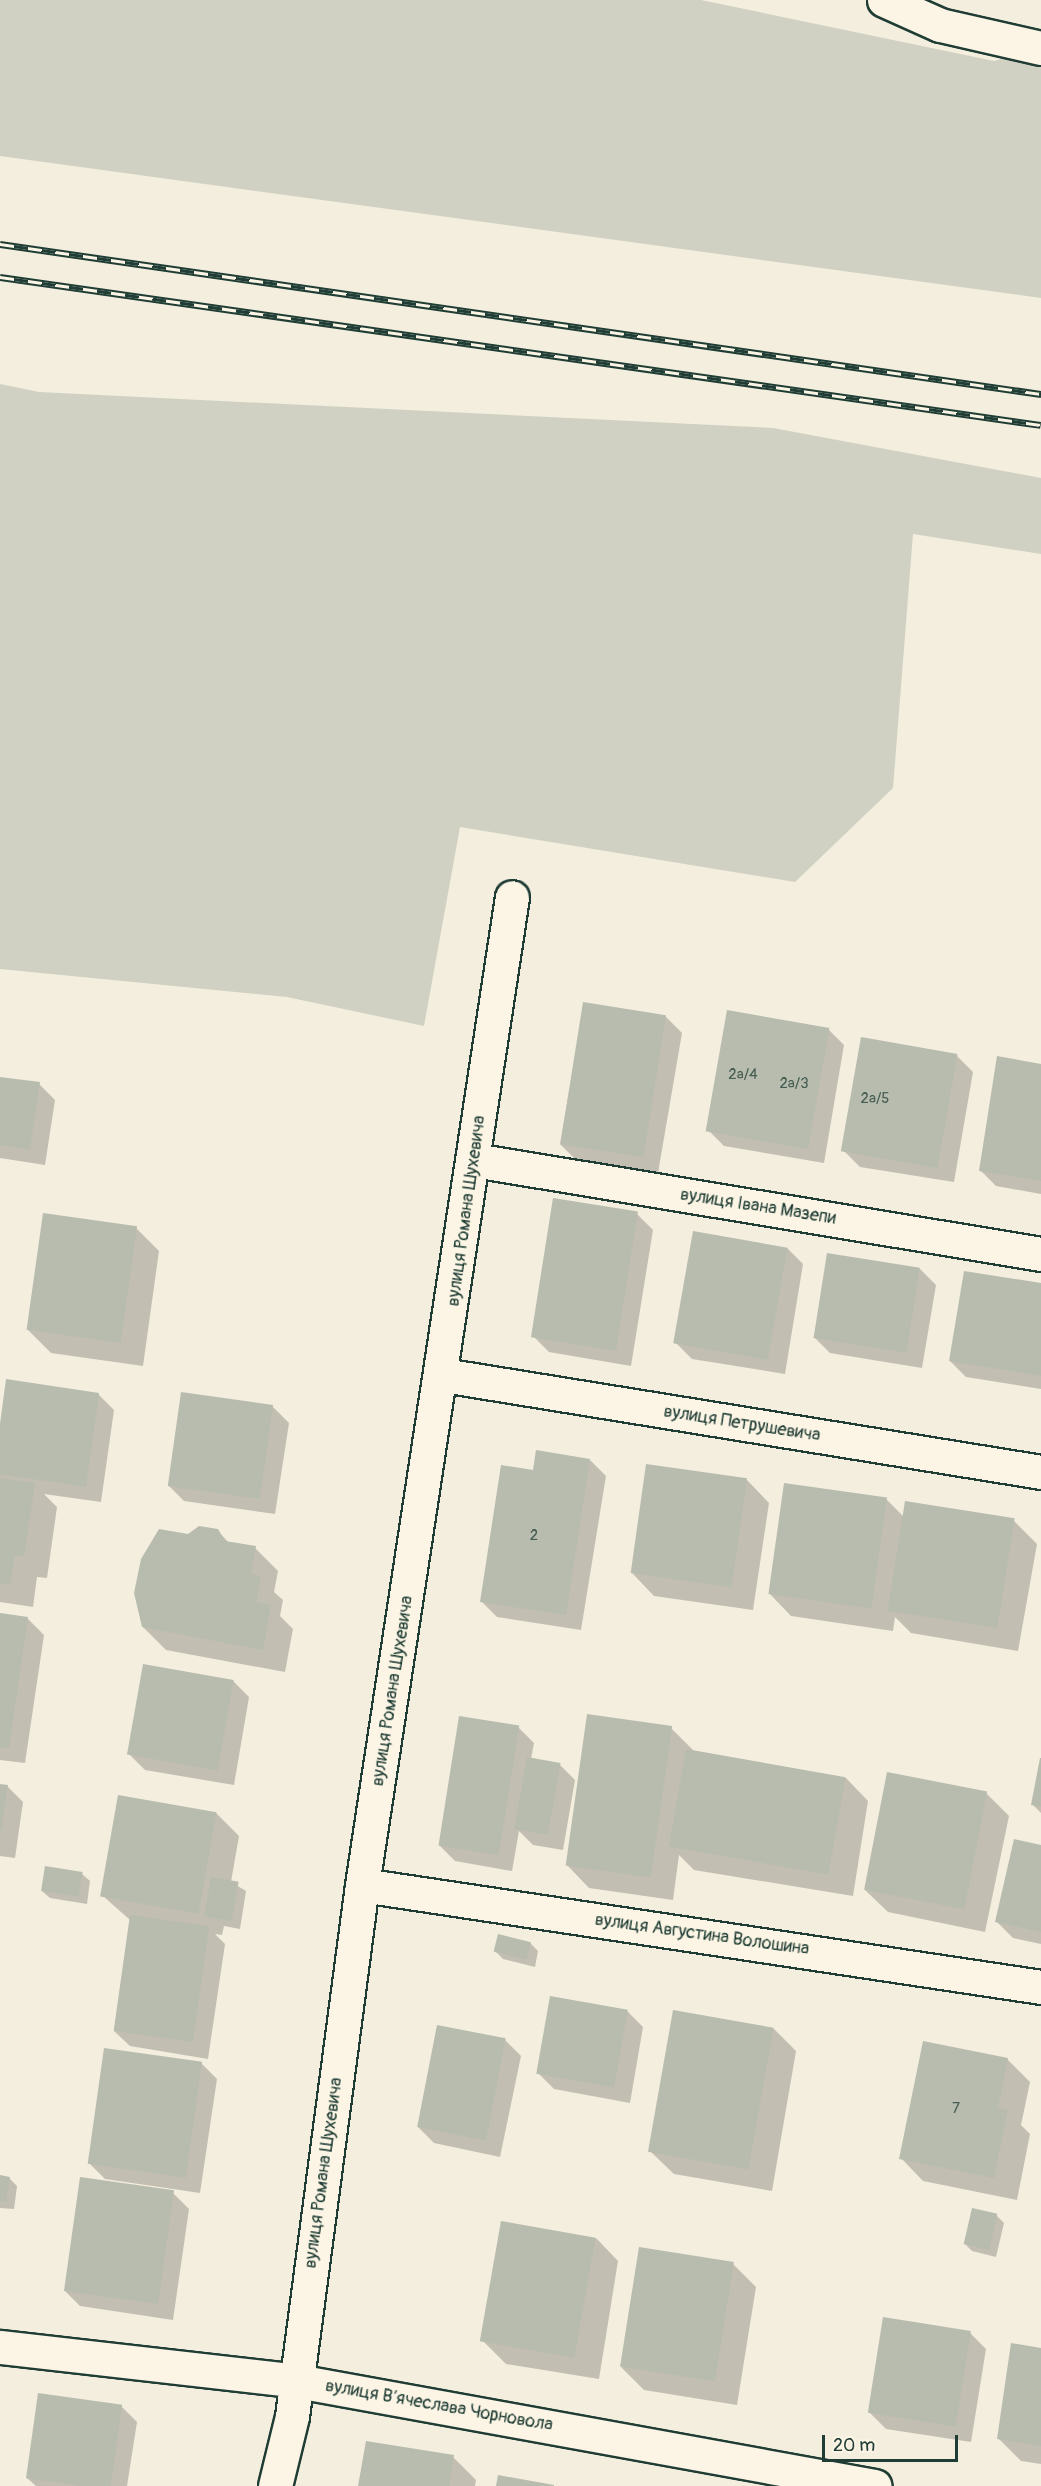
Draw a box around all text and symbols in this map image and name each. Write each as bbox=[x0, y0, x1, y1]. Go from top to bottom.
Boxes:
house number: 2а/4 bbox=[728, 1066, 758, 1084]
house number: 2а/3 bbox=[779, 1075, 809, 1093]
house number: 2а/5 bbox=[861, 1090, 889, 1108]
street label: вулиця Романа Шухевича bbox=[443, 1114, 491, 1308]
street label: вулиця Івана Мазепи bbox=[679, 1184, 837, 1230]
street label: вулиця Петрушевича bbox=[662, 1401, 822, 1447]
house number: 2 bbox=[530, 1527, 538, 1545]
street label: вулиця Романа Шухевича bbox=[367, 1594, 419, 1788]
street label: вулиця Августина Волошина bbox=[593, 1909, 811, 1961]
street label: вулиця Романа Шухевича bbox=[300, 2076, 348, 2270]
house number: 7 bbox=[952, 2100, 960, 2118]
street label: вулиця Вʼячеслава Чорновола bbox=[324, 2375, 554, 2437]
scale bar bbox=[825, 2423, 962, 2461]
text: 20 m bbox=[833, 2434, 875, 2457]

